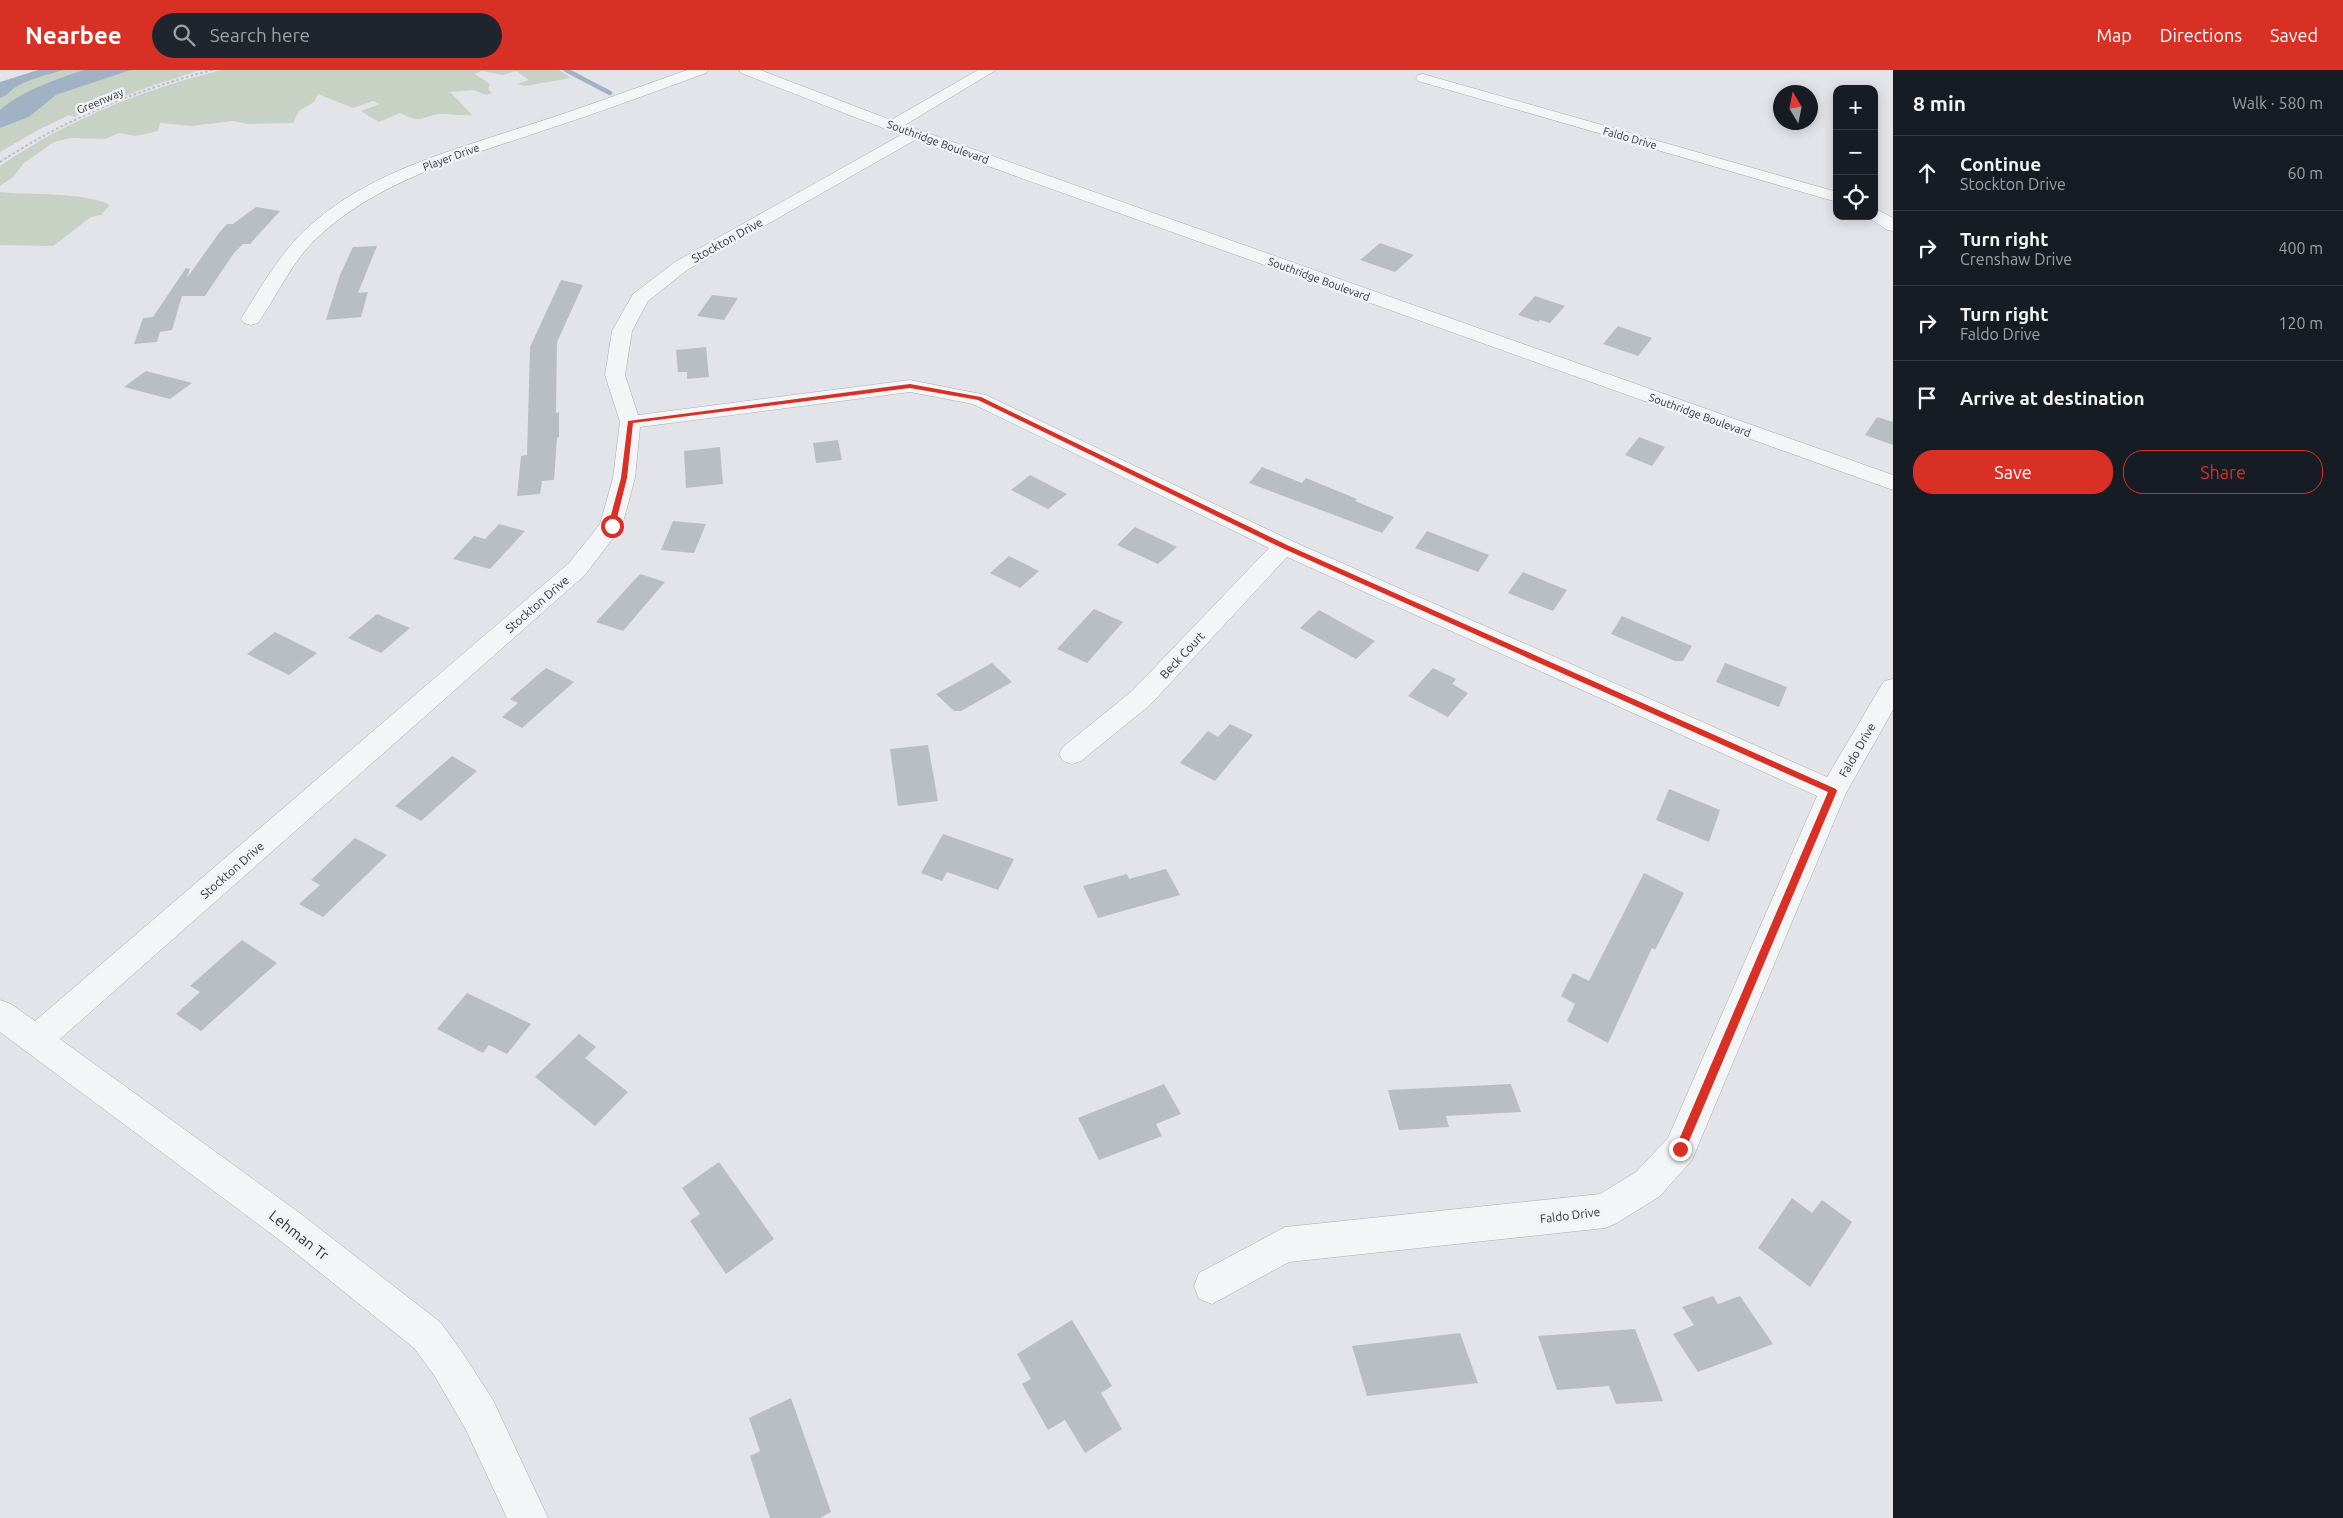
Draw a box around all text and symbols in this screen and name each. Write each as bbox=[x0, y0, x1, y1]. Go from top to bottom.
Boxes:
search box bbox=[152, 13, 502, 58]
icon: search bbox=[170, 21, 198, 49]
text: Nearbee bbox=[25, 22, 122, 49]
text: Search here bbox=[210, 24, 310, 46]
text: Map bbox=[2096, 25, 2132, 45]
text: Directions bbox=[2160, 25, 2242, 45]
text: Saved bbox=[2270, 25, 2318, 45]
north arrow bbox=[1773, 85, 1818, 130]
map controls bbox=[1833, 85, 1878, 220]
button: + bbox=[1833, 85, 1878, 130]
street label: Greenway bbox=[75, 86, 126, 116]
text: 8 min bbox=[1913, 91, 1966, 115]
text: Walk · 580 m bbox=[2232, 94, 2323, 112]
street label: Southridge Boulevard bbox=[885, 118, 991, 166]
street label: Faldo Drive bbox=[1602, 125, 1658, 151]
button: − bbox=[1833, 130, 1878, 175]
street label: Player Drive bbox=[421, 141, 481, 173]
text: Continue bbox=[1960, 153, 2041, 175]
icon: ahead bbox=[1913, 159, 1941, 187]
text: 60 m bbox=[2287, 164, 2323, 182]
button: locate bbox=[1833, 175, 1878, 220]
text: Stockton Drive bbox=[1960, 175, 2066, 193]
street label: Stockton Drive bbox=[689, 215, 765, 265]
text: Turn right bbox=[1960, 228, 2048, 250]
icon: right bbox=[1913, 234, 1941, 262]
text: 400 m bbox=[2278, 239, 2323, 257]
text: Crenshaw Drive bbox=[1960, 250, 2072, 268]
street label: Southridge Boulevard bbox=[1266, 255, 1372, 303]
text: Turn right bbox=[1960, 303, 2048, 325]
icon: right bbox=[1913, 309, 1941, 337]
text: 120 m bbox=[2278, 314, 2323, 332]
text: Faldo Drive bbox=[1960, 325, 2040, 343]
icon: arrive bbox=[1913, 384, 1941, 412]
text: Arrive at destination bbox=[1960, 387, 2145, 409]
street label: Southridge Boulevard bbox=[1647, 391, 1753, 439]
button: Save bbox=[1913, 450, 2113, 494]
button: Share bbox=[2123, 450, 2323, 494]
route start bbox=[601, 515, 624, 538]
street label: Stockton Drive bbox=[503, 573, 571, 635]
street label: Beck Court bbox=[1157, 629, 1207, 681]
street label: Faldo Drive bbox=[1836, 721, 1878, 779]
street label: Stockton Drive bbox=[198, 839, 266, 901]
route end bbox=[1669, 1138, 1692, 1161]
street label: Faldo Drive bbox=[1539, 1205, 1601, 1225]
street label: Lehman Tr bbox=[266, 1207, 332, 1264]

